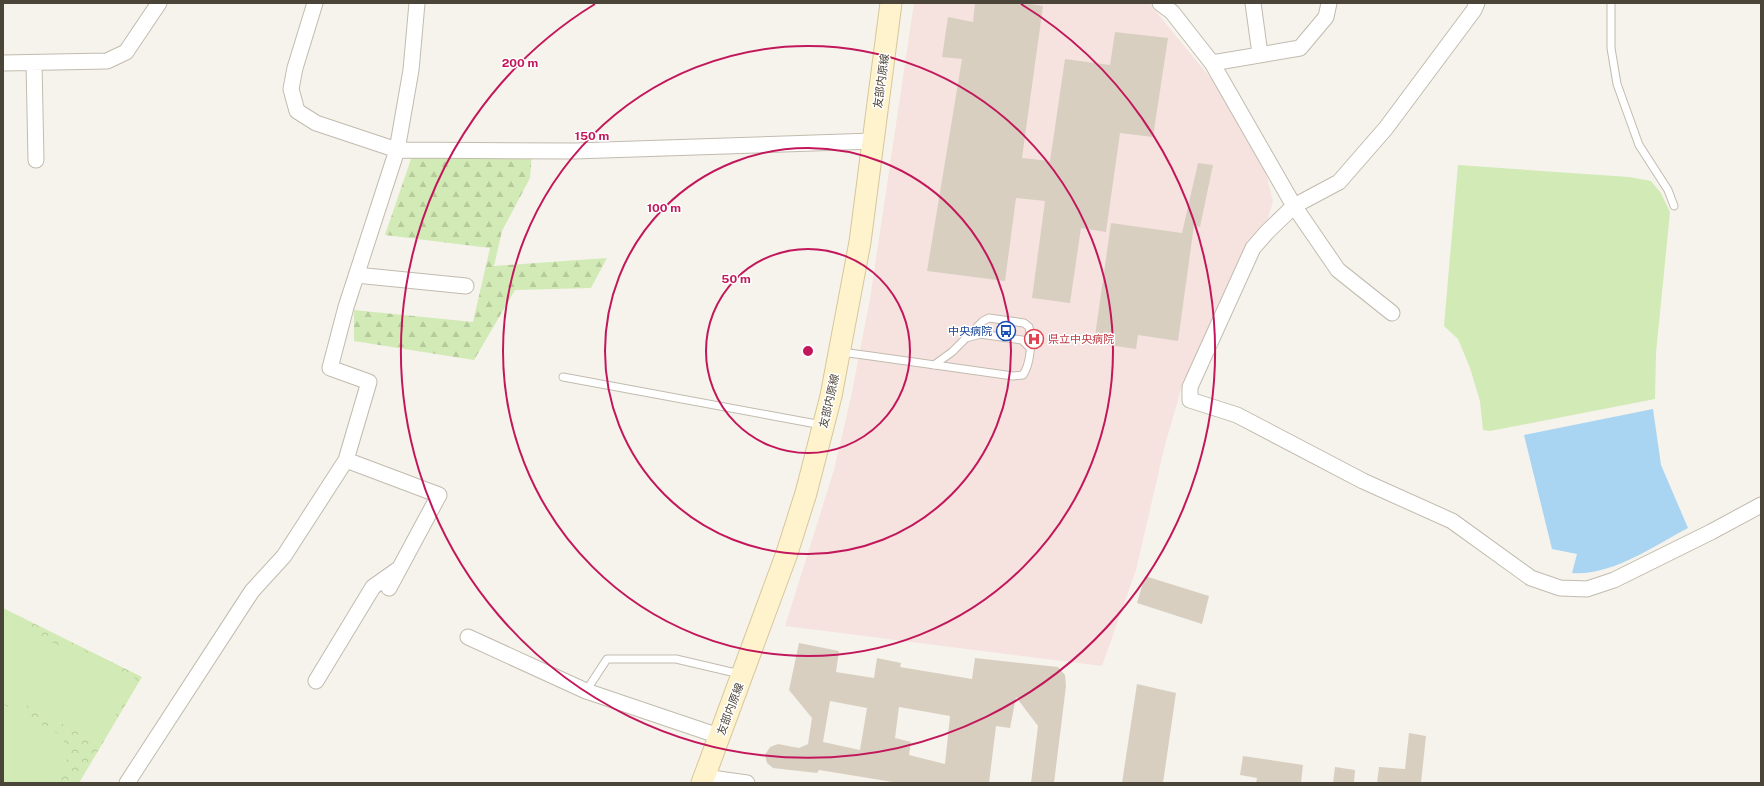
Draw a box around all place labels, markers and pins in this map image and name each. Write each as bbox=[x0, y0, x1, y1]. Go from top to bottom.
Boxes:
bus stop icon: 中央病院 bbox=[995, 320, 1017, 342]
place label: 中央病院 bbox=[948, 325, 992, 337]
hospital icon: 県立中央病院 bbox=[1023, 328, 1045, 350]
place label: 県立中央病院 bbox=[1048, 333, 1114, 345]
centre of rings bbox=[801, 344, 815, 358]

